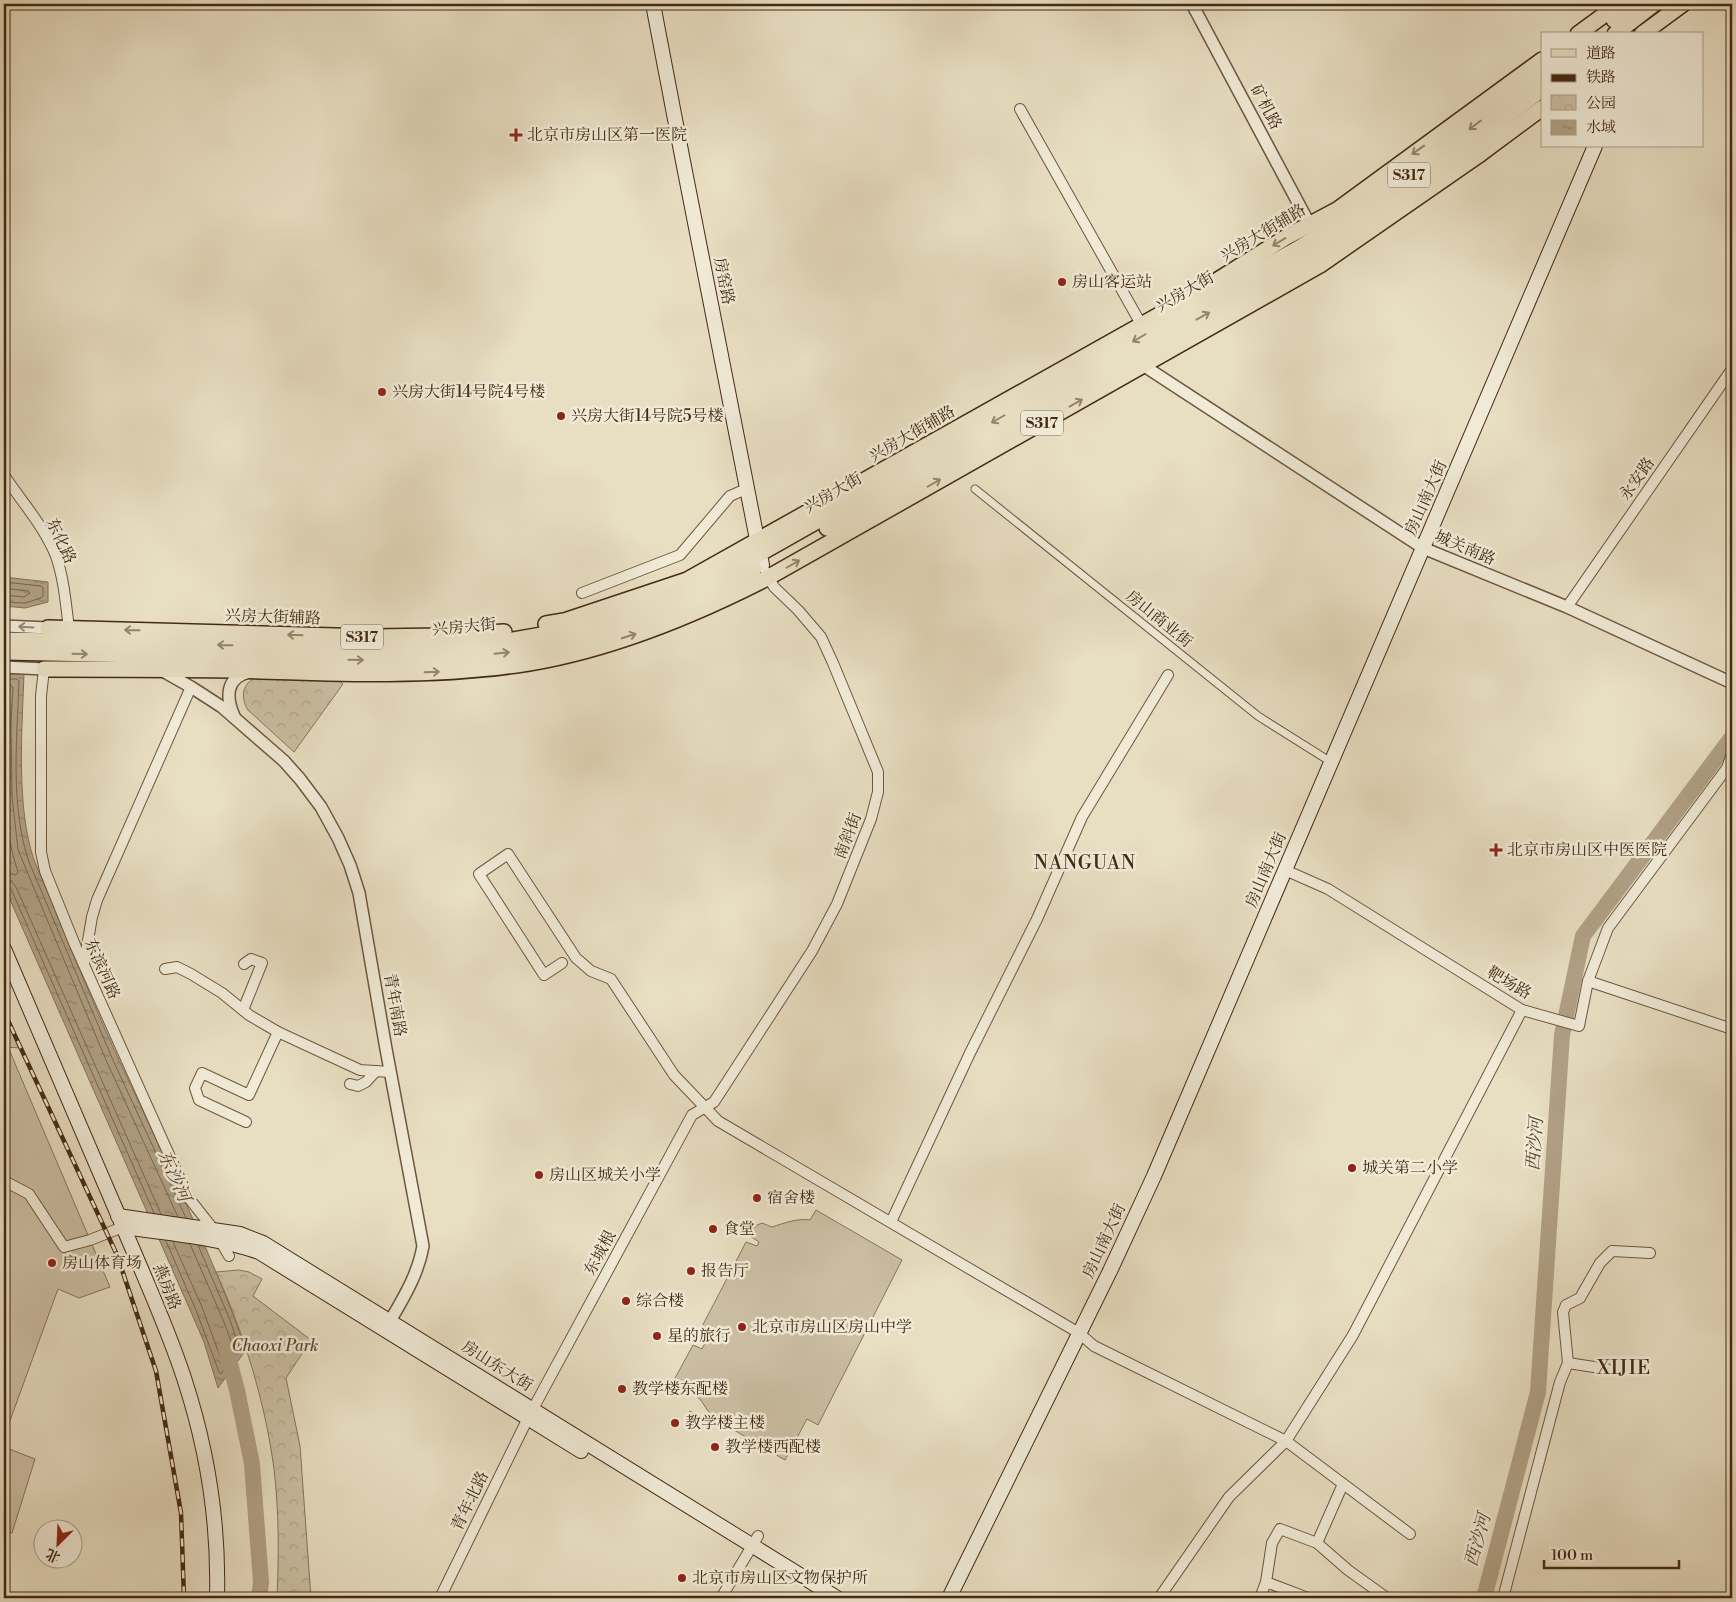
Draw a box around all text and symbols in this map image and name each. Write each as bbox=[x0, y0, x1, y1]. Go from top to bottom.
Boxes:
legend bbox=[1541, 32, 1704, 148]
text: 道路 bbox=[1586, 44, 1616, 63]
text: 铁路 bbox=[1586, 68, 1616, 87]
street label: 矿机路 bbox=[1246, 81, 1286, 133]
text: 公园 bbox=[1586, 94, 1616, 113]
text: 水域 bbox=[1586, 118, 1616, 137]
one-way arrow bbox=[1469, 119, 1482, 130]
place label: 北京市房山区第一医院 bbox=[527, 125, 687, 145]
marker: 北京市房山区第一医院 bbox=[509, 128, 523, 142]
one-way arrow bbox=[1412, 145, 1425, 156]
road number: S317 bbox=[1388, 162, 1430, 188]
street label: 兴房大街辅路 bbox=[1217, 200, 1309, 266]
one-way arrow bbox=[1272, 237, 1286, 247]
street label: 房窑路 bbox=[710, 256, 738, 306]
street label: 兴房大街 bbox=[1152, 267, 1218, 317]
place label: 房山客运站 bbox=[1072, 272, 1152, 292]
marker: 房山客运站 bbox=[1056, 276, 1068, 288]
one-way arrow bbox=[1195, 311, 1210, 321]
one-way arrow bbox=[1132, 333, 1147, 343]
place label: 兴房大街14号院4号楼 bbox=[392, 382, 545, 402]
marker: 兴房大街14号院4号楼 bbox=[376, 386, 388, 398]
one-way arrow bbox=[1068, 398, 1082, 408]
street label: 兴房大街辅路 bbox=[865, 401, 959, 467]
place label: 兴房大街14号院5号楼 bbox=[571, 406, 724, 426]
marker: 兴房大街14号院5号楼 bbox=[555, 410, 567, 422]
road number: S317 bbox=[1021, 410, 1063, 436]
one-way arrow bbox=[992, 414, 1006, 424]
street label: 永安路 bbox=[1615, 454, 1659, 504]
street label: 房山南大街 bbox=[1401, 457, 1451, 539]
street label: 兴房大街 bbox=[800, 468, 866, 518]
one-way arrow bbox=[926, 478, 941, 487]
street label: 东化路 bbox=[42, 515, 80, 567]
street label: 城关南路 bbox=[1432, 526, 1498, 570]
one-way arrow bbox=[785, 558, 800, 568]
street label: 房山商业街 bbox=[1122, 586, 1196, 652]
street label: 兴房大街辅路 bbox=[225, 605, 321, 629]
street label: 兴房大街 bbox=[431, 614, 497, 640]
one-way arrow bbox=[18, 623, 34, 632]
road number: S317 bbox=[341, 624, 383, 650]
one-way arrow bbox=[124, 626, 140, 635]
one-way arrow bbox=[287, 630, 303, 639]
one-way arrow bbox=[620, 631, 636, 640]
one-way arrow bbox=[218, 640, 234, 649]
one-way arrow bbox=[493, 648, 509, 658]
one-way arrow bbox=[71, 649, 87, 659]
one-way arrow bbox=[347, 655, 363, 664]
one-way arrow bbox=[424, 668, 440, 677]
street label: 南斜街 bbox=[830, 810, 866, 862]
street label: 房山南大街 bbox=[1241, 829, 1291, 911]
place label: 北京市房山区中医医院 bbox=[1507, 840, 1667, 860]
marker: 北京市房山区中医医院 bbox=[1489, 843, 1503, 857]
district label: NANGUAN bbox=[1034, 851, 1136, 875]
street label: 东滨河路 bbox=[80, 936, 124, 1002]
street label: 靶场路 bbox=[1483, 962, 1535, 1004]
street label: 青年南路 bbox=[380, 972, 410, 1038]
water label: 西沙河 bbox=[1522, 1113, 1549, 1172]
water label: 东沙河 bbox=[153, 1147, 197, 1208]
place label: 城关第二小学 bbox=[1362, 1158, 1458, 1178]
marker: 城关第二小学 bbox=[1346, 1162, 1358, 1174]
place label: 房山区城关小学 bbox=[549, 1165, 661, 1185]
marker: 房山区城关小学 bbox=[533, 1169, 545, 1181]
place label: 宿舍楼 bbox=[767, 1188, 815, 1208]
marker: 宿舍楼 bbox=[751, 1192, 763, 1204]
street label: 房山南大街 bbox=[1078, 1201, 1130, 1281]
place label: 食堂 bbox=[723, 1219, 755, 1239]
marker: 食堂 bbox=[707, 1223, 719, 1235]
street label: 东城根 bbox=[580, 1227, 620, 1279]
place label: 房山体育场 bbox=[62, 1253, 142, 1273]
marker: 房山体育场 bbox=[46, 1257, 58, 1269]
street label: 燕房路 bbox=[149, 1261, 185, 1313]
place label: 报告厅 bbox=[701, 1261, 749, 1281]
marker: 报告厅 bbox=[685, 1265, 697, 1277]
place label: 综合楼 bbox=[636, 1291, 684, 1311]
marker: 综合楼 bbox=[620, 1295, 632, 1307]
place label: 北京市房山区房山中学 bbox=[752, 1317, 912, 1337]
marker: 北京市房山区房山中学 bbox=[736, 1321, 748, 1333]
place label: 星的旅行 bbox=[667, 1326, 731, 1346]
marker: 星的旅行 bbox=[651, 1330, 663, 1342]
park label: Chaoxi Park bbox=[232, 1336, 318, 1356]
street label: 房山东大街 bbox=[458, 1336, 536, 1396]
district label: XIJIE bbox=[1596, 1356, 1651, 1380]
place label: 教学楼东配楼 bbox=[632, 1379, 728, 1399]
marker: 教学楼东配楼 bbox=[616, 1383, 628, 1395]
place label: 教学楼主楼 bbox=[685, 1413, 765, 1433]
marker: 教学楼主楼 bbox=[669, 1417, 681, 1429]
place label: 教学楼西配楼 bbox=[725, 1437, 821, 1457]
marker: 教学楼西配楼 bbox=[709, 1441, 721, 1453]
street label: 青年北路 bbox=[447, 1468, 493, 1534]
water label: 西沙河 bbox=[1460, 1508, 1497, 1569]
north arrow bbox=[32, 1520, 82, 1570]
scale bar bbox=[1544, 1537, 1678, 1569]
text: 北 bbox=[43, 1544, 63, 1566]
text: 100 m bbox=[1551, 1546, 1593, 1565]
place label: 北京市房山区文物保护所 bbox=[692, 1568, 868, 1588]
marker: 北京市房山区文物保护所 bbox=[676, 1572, 688, 1584]

